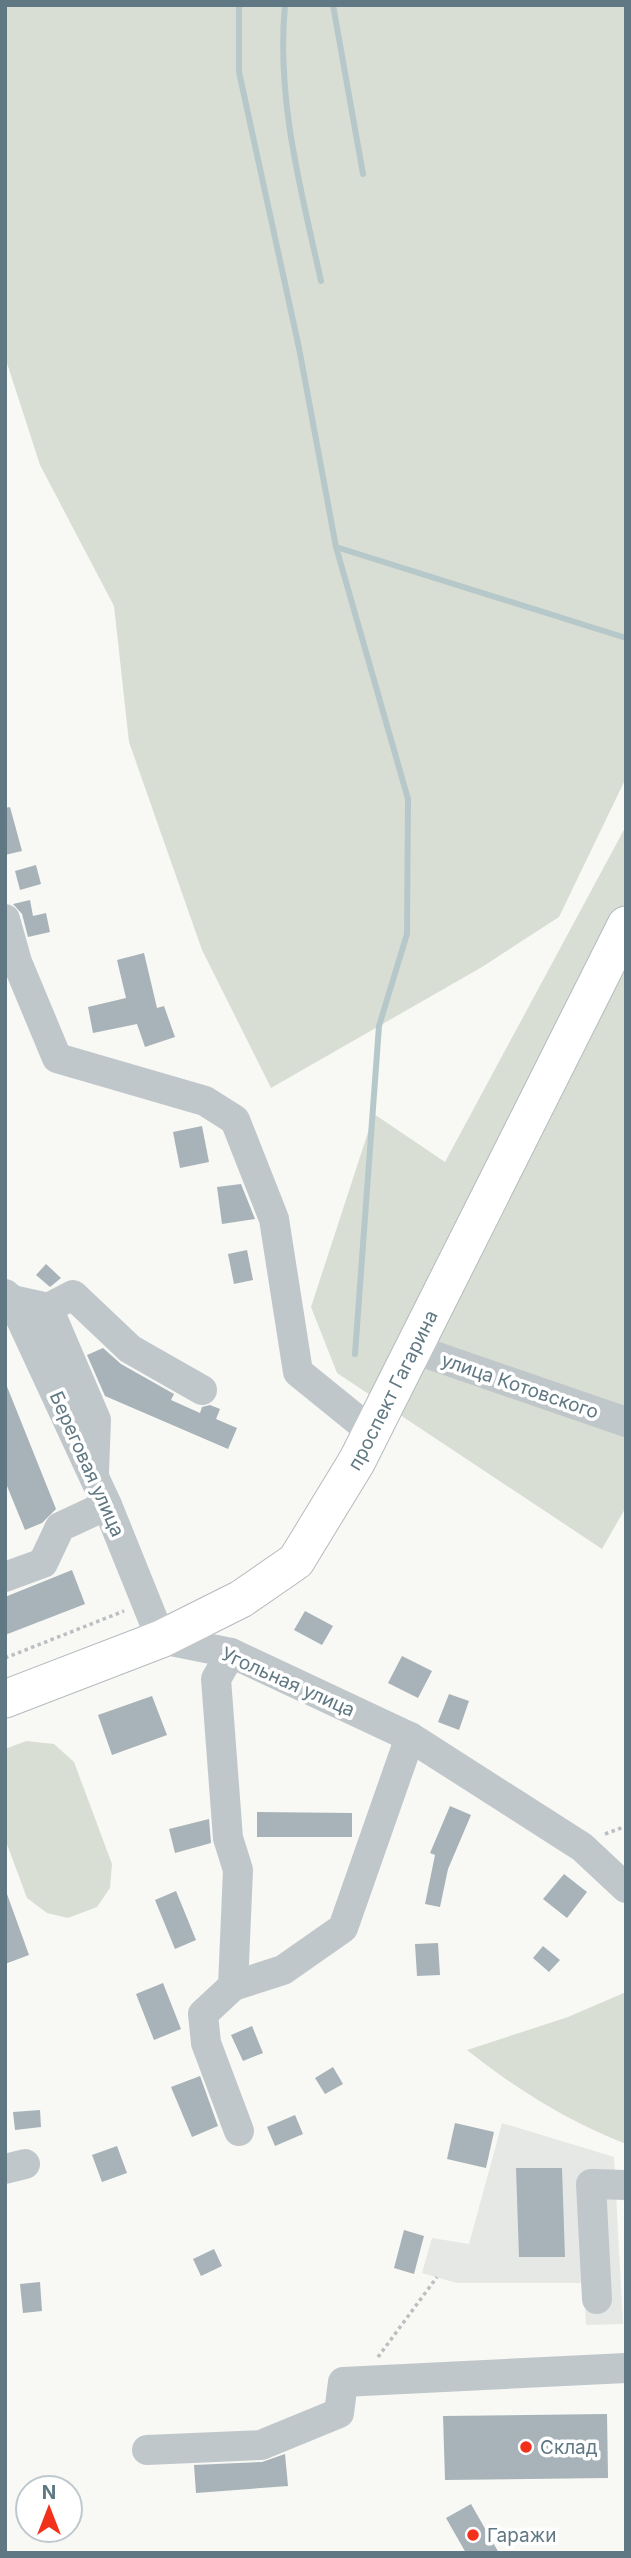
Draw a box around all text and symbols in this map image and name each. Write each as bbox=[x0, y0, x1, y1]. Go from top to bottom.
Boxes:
street label: проспект Гагарина bbox=[343, 1306, 442, 1474]
street label: улица Котовского bbox=[438, 1348, 602, 1424]
street label: Береговая улица bbox=[45, 1388, 129, 1540]
street label: Угольная улица bbox=[218, 1642, 358, 1722]
place label: Склад bbox=[540, 2436, 598, 2459]
marker: Склад bbox=[518, 2439, 534, 2455]
north arrow bbox=[14, 2474, 84, 2544]
text: N bbox=[42, 2481, 56, 2504]
place label: Гаражи bbox=[487, 2524, 556, 2547]
marker: Гаражи bbox=[465, 2527, 481, 2543]

